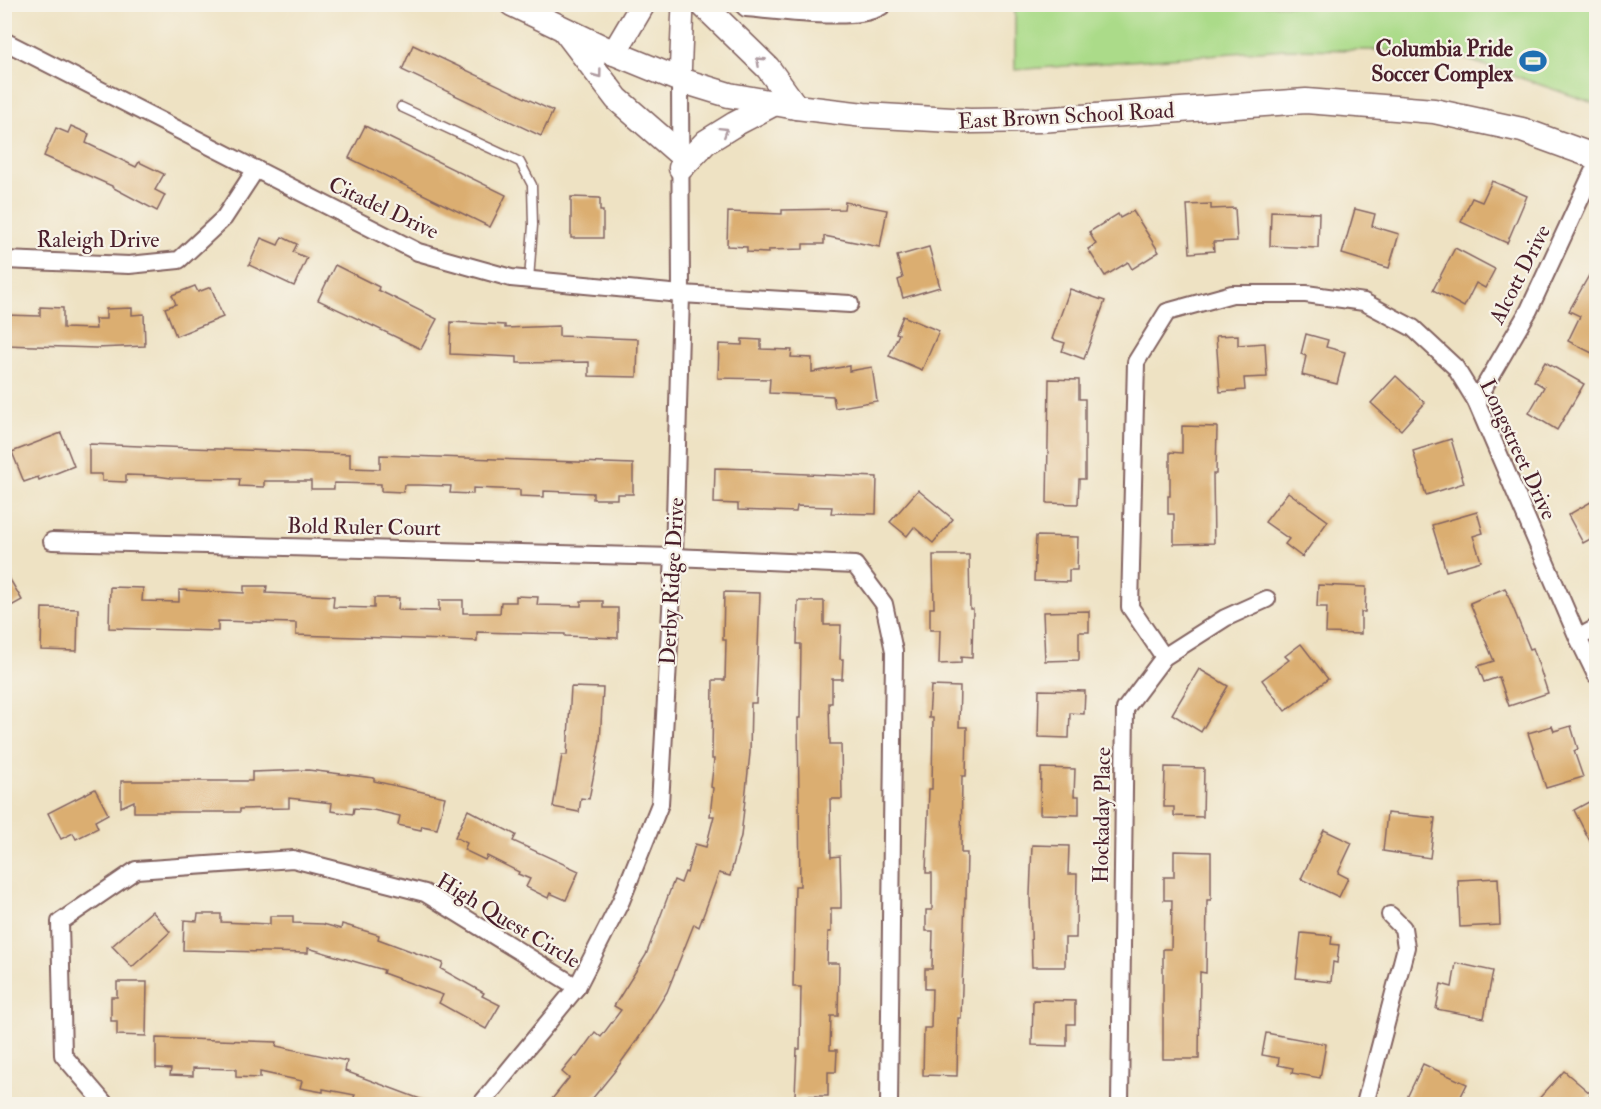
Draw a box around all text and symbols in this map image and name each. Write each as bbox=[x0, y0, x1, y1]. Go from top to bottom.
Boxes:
place label: Columbia Pride Soccer Complex bbox=[1371, 35, 1514, 89]
sports icon: Columbia Pride Soccer Complex bbox=[1518, 46, 1548, 76]
one-way arrow bbox=[757, 57, 767, 68]
one-way arrow bbox=[591, 68, 602, 79]
street label: East Brown School Road bbox=[957, 96, 1175, 136]
one-way arrow bbox=[718, 126, 728, 138]
street label: Citadel Drive bbox=[324, 170, 443, 246]
street label: Alcott Drive bbox=[1482, 220, 1557, 330]
street label: Raleigh Drive bbox=[37, 226, 159, 254]
street label: Longstreet Drive bbox=[1473, 375, 1563, 524]
street label: Derby Ridge Drive bbox=[654, 497, 690, 665]
street label: Bold Ruler Court bbox=[287, 512, 441, 542]
street label: Hockaday Place bbox=[1087, 747, 1117, 883]
street label: High Quest Circle bbox=[431, 867, 585, 975]

